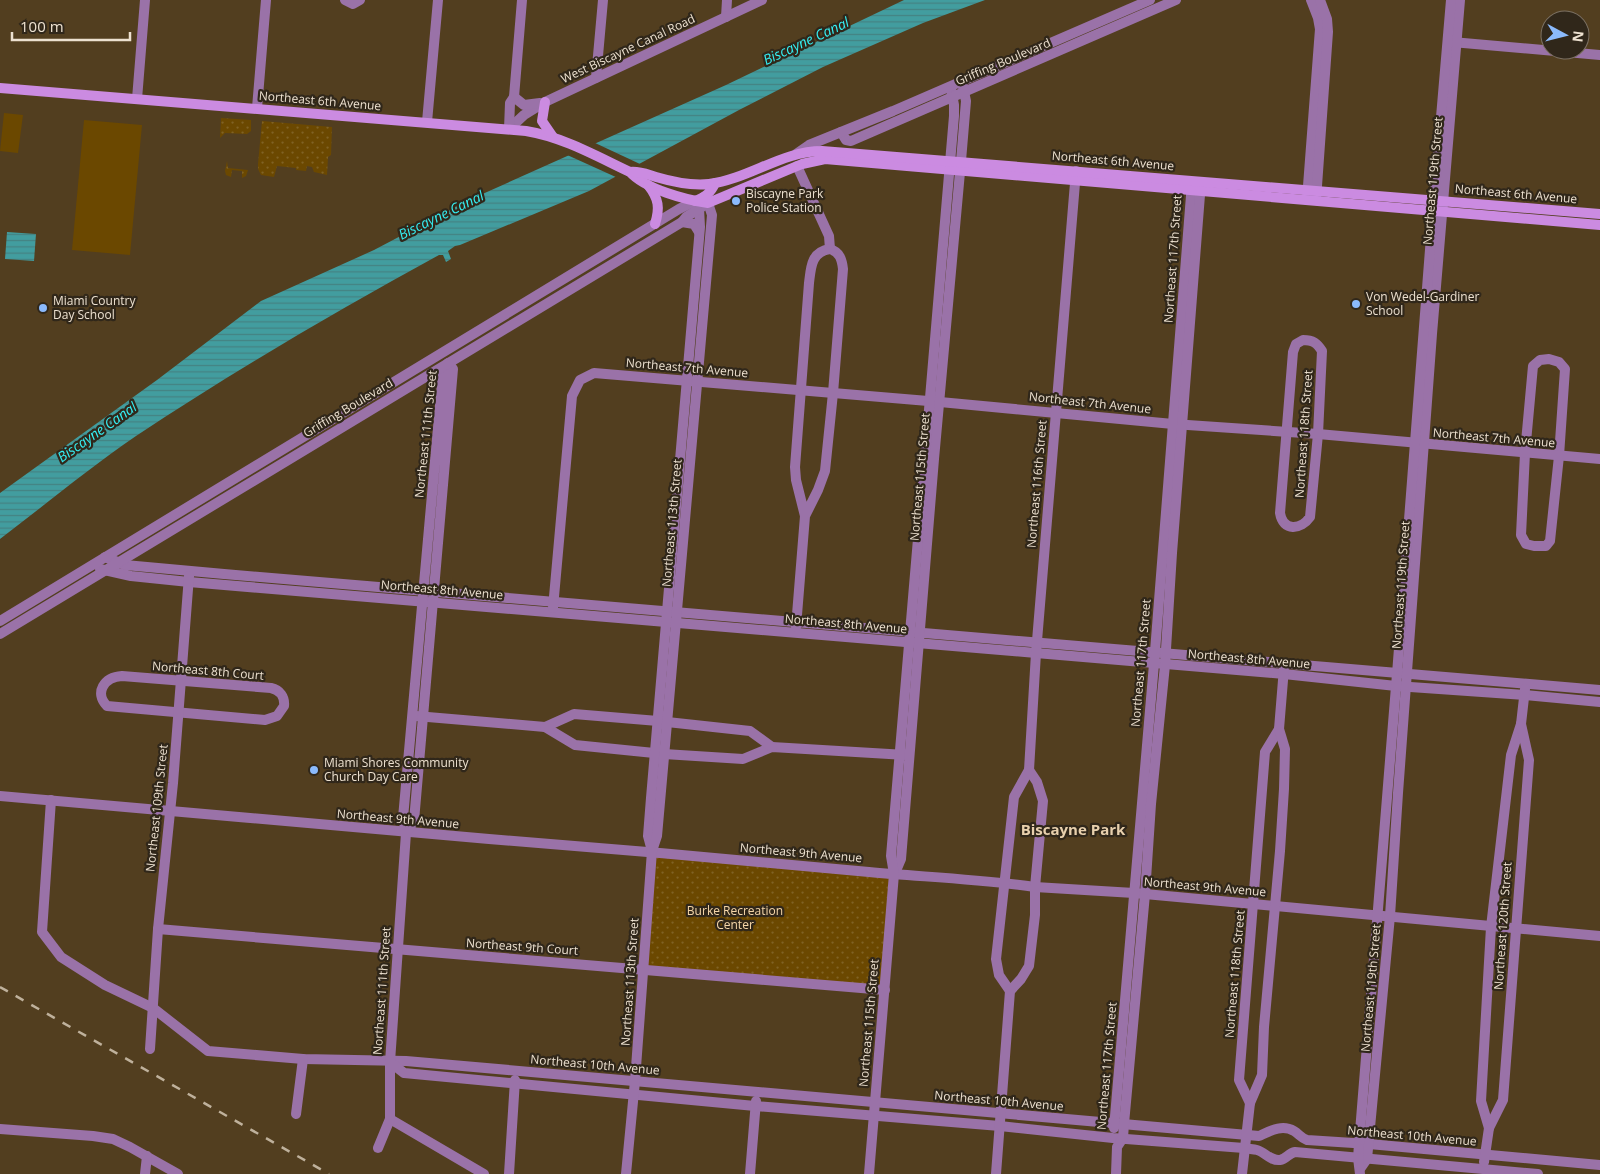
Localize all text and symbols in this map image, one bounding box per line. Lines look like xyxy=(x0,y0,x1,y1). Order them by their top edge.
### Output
scale bar xyxy=(12,10,130,42)
street label: West Biscayne Canal Road xyxy=(558,10,698,87)
north arrow xyxy=(1540,10,1590,60)
water label: Biscayne Canal xyxy=(760,12,852,69)
text: 100 m xyxy=(20,16,64,36)
text: N xyxy=(1568,30,1589,43)
street label: Griffing Boulevard xyxy=(953,34,1053,89)
street label: Northeast 6th Avenue xyxy=(258,87,382,114)
street label: Northeast 119th Street xyxy=(1418,116,1447,246)
street label: Northeast 6th Avenue xyxy=(1051,147,1175,174)
street label: Northeast 6th Avenue xyxy=(1454,180,1578,207)
water label: Biscayne Canal xyxy=(395,185,487,243)
place label: Biscayne Park Police Station xyxy=(746,185,824,216)
street label: Northeast 117th Street xyxy=(1160,194,1185,323)
marker: Biscayne Park Police Station xyxy=(730,195,742,207)
place label: Von Wedel-Gardiner School xyxy=(1366,288,1479,319)
place label: Miami Country Day School xyxy=(53,292,136,323)
marker: Von Wedel-Gardiner School xyxy=(1350,298,1362,310)
marker: Miami Country Day School xyxy=(37,302,49,314)
street label: Northeast 7th Avenue xyxy=(625,354,749,381)
street label: Northeast 111th Street xyxy=(410,369,441,499)
street label: Northeast 118th Street xyxy=(1291,369,1316,498)
street label: Griffing Boulevard xyxy=(300,374,396,441)
street label: Northeast 7th Avenue xyxy=(1028,388,1152,417)
water label: Biscayne Canal xyxy=(53,397,141,466)
street label: Northeast 115th Street xyxy=(905,412,934,542)
street label: Northeast 116th Street xyxy=(1022,419,1051,549)
street label: Northeast 7th Avenue xyxy=(1432,424,1556,451)
street label: Northeast 113th Street xyxy=(657,458,686,588)
street label: Northeast 119th Street xyxy=(1388,520,1413,649)
street label: Northeast 8th Avenue xyxy=(380,576,504,603)
street label: Northeast 117th Street xyxy=(1126,598,1155,728)
street label: Northeast 8th Avenue xyxy=(784,610,908,637)
street label: Northeast 8th Avenue xyxy=(1187,645,1311,672)
street label: Northeast 8th Court xyxy=(151,657,265,684)
street label: Northeast 109th Street xyxy=(141,743,172,873)
place label: Miami Shores Community Church Day Care xyxy=(324,754,469,785)
marker: Miami Shores Community Church Day Care xyxy=(308,764,320,776)
street label: Northeast 9th Avenue xyxy=(336,805,460,832)
district label: Biscayne Park xyxy=(1021,819,1126,839)
street label: Northeast 9th Avenue xyxy=(739,839,863,866)
street label: Northeast 120th Street xyxy=(1490,861,1515,990)
street label: Northeast 9th Avenue xyxy=(1143,873,1267,900)
park label: Burke Recreation Center xyxy=(687,902,783,933)
street label: Northeast 118th Street xyxy=(1220,909,1249,1039)
street label: Northeast 113th Street xyxy=(617,917,642,1046)
street label: Northeast 119th Street xyxy=(1356,923,1385,1053)
street label: Northeast 111th Street xyxy=(369,926,394,1055)
street label: Northeast 9th Court xyxy=(465,934,579,959)
street label: Northeast 115th Street xyxy=(854,958,883,1088)
street label: Northeast 117th Street xyxy=(1092,1001,1121,1131)
street label: Northeast 10th Avenue xyxy=(530,1050,661,1079)
street label: Northeast 10th Avenue xyxy=(934,1086,1065,1115)
street label: Northeast 10th Avenue xyxy=(1347,1121,1478,1150)

